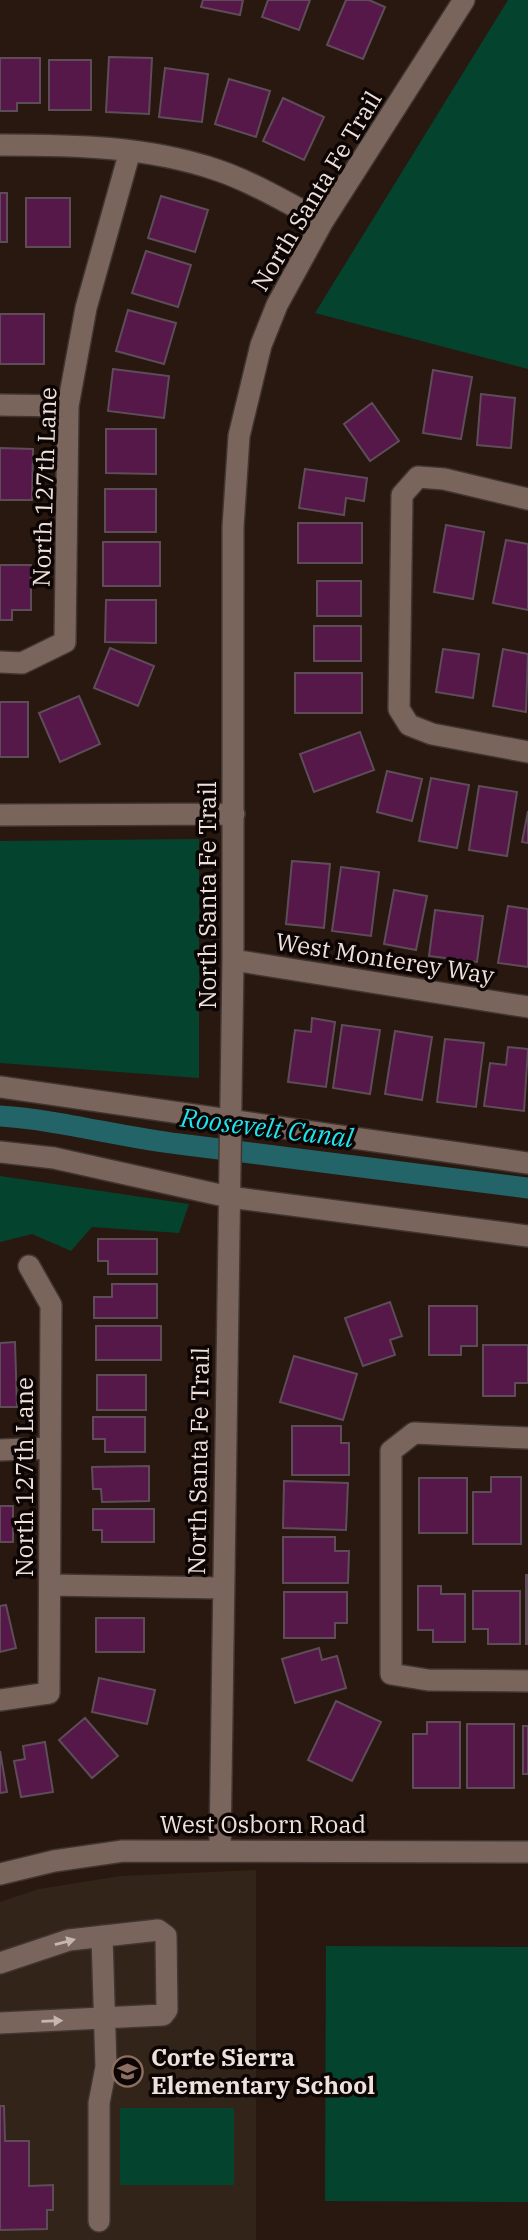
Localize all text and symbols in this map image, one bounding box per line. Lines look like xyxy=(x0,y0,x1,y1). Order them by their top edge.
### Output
street label: North Santa Fe Trail xyxy=(244,85,388,297)
street label: North 127th Lane xyxy=(25,387,63,587)
street label: North Santa Fe Trail xyxy=(191,781,223,1009)
street label: West Monterey Way xyxy=(273,925,497,991)
water label: Roosevelt Canal xyxy=(178,1099,356,1155)
street label: North Santa Fe Trail xyxy=(180,1347,216,1575)
street label: North 127th Lane xyxy=(8,1377,40,1577)
street label: West Osborn Road xyxy=(160,1808,366,1840)
one-way arrow xyxy=(54,1936,76,1947)
one-way arrow xyxy=(42,2016,64,2027)
place label: Corte Sierra Elementary School xyxy=(151,2041,375,2101)
school or university icon: Corte Sierra Elementary School xyxy=(111,2054,145,2088)

